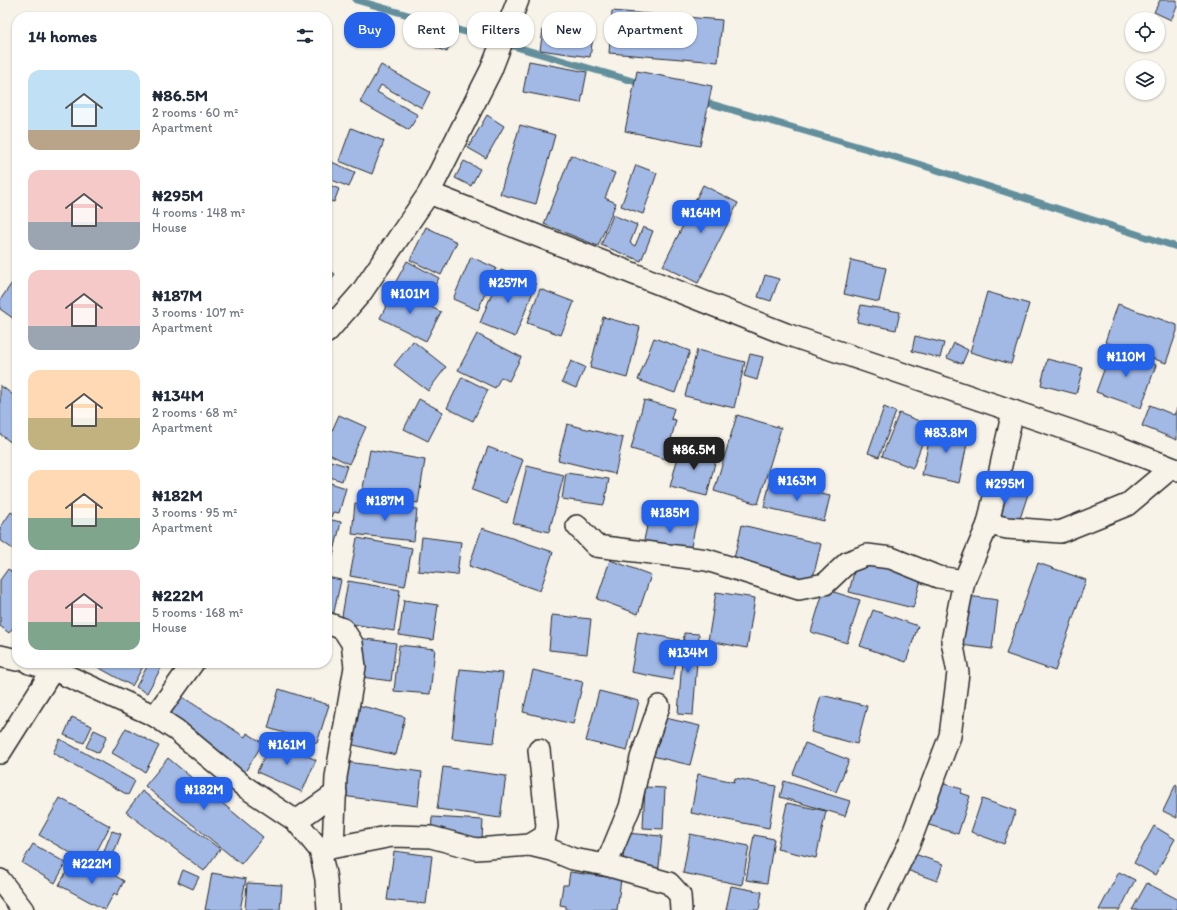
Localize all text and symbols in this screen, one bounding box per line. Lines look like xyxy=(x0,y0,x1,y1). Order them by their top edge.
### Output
chip: Buy xyxy=(344,12,395,48)
chip: Rent xyxy=(403,12,459,48)
chip: Filters xyxy=(467,12,534,48)
chip: New xyxy=(542,12,596,48)
chip: Apartment xyxy=(604,12,697,48)
map controls xyxy=(1125,12,1165,100)
button: locate xyxy=(1125,12,1165,52)
icon: filters xyxy=(294,25,316,47)
text: 14 homes xyxy=(28,26,97,46)
button: layers xyxy=(1125,60,1165,100)
text: ₦86.5M xyxy=(152,85,208,105)
icon: home xyxy=(60,86,108,134)
text: 2 rooms · 60 m² xyxy=(152,105,238,120)
text: Apartment xyxy=(152,120,213,135)
text: ₦295M xyxy=(152,185,203,205)
icon: home xyxy=(60,186,108,234)
pin: ₦164M xyxy=(673,200,729,234)
text: 4 rooms · 148 m² xyxy=(152,205,245,220)
text: ₦164M xyxy=(681,205,721,220)
text: House xyxy=(152,220,187,235)
pin: ₦257M xyxy=(480,270,536,304)
text: ₦257M xyxy=(488,275,528,290)
pin: ₦101M xyxy=(382,281,438,315)
text: ₦187M xyxy=(152,285,202,305)
icon: home xyxy=(60,286,108,334)
text: ₦101M xyxy=(391,286,429,301)
text: 3 rooms · 107 m² xyxy=(152,305,244,320)
text: Apartment xyxy=(152,320,213,335)
pin: ₦110M xyxy=(1098,344,1154,378)
text: ₦110M xyxy=(1107,349,1145,364)
text: ₦134M xyxy=(152,385,204,405)
icon: home xyxy=(60,386,108,434)
text: 2 rooms · 68 m² xyxy=(152,405,237,420)
text: Apartment xyxy=(152,420,213,435)
pin: ₦83.8M xyxy=(913,420,979,454)
text: ₦83.8M xyxy=(924,425,968,440)
pin: ₦86.5M xyxy=(661,437,727,471)
text: ₦86.5M xyxy=(673,442,715,457)
pin: ₦163M xyxy=(769,468,825,502)
pin: ₦295M xyxy=(977,471,1033,505)
text: ₦163M xyxy=(778,473,816,488)
text: ₦295M xyxy=(985,476,1025,491)
text: ₦182M xyxy=(152,485,203,505)
icon: home xyxy=(60,486,108,534)
pin: ₦187M xyxy=(357,488,413,522)
text: ₦187M xyxy=(366,493,404,508)
pin: ₦185M xyxy=(642,500,698,534)
text: 3 rooms · 95 m² xyxy=(152,505,237,520)
text: ₦185M xyxy=(651,505,689,520)
text: Apartment xyxy=(152,520,213,535)
text: ₦222M xyxy=(152,585,204,605)
icon: home xyxy=(60,586,108,634)
text: 5 rooms · 168 m² xyxy=(152,605,243,620)
text: House xyxy=(152,620,187,635)
pin: ₦134M xyxy=(660,640,716,674)
text: ₦134M xyxy=(668,645,708,660)
pin: ₦161M xyxy=(259,732,315,766)
text: ₦161M xyxy=(268,737,306,752)
pin: ₦182M xyxy=(176,777,232,811)
text: ₦182M xyxy=(185,782,223,797)
pin: ₦222M xyxy=(64,851,120,885)
text: ₦222M xyxy=(72,856,112,871)

